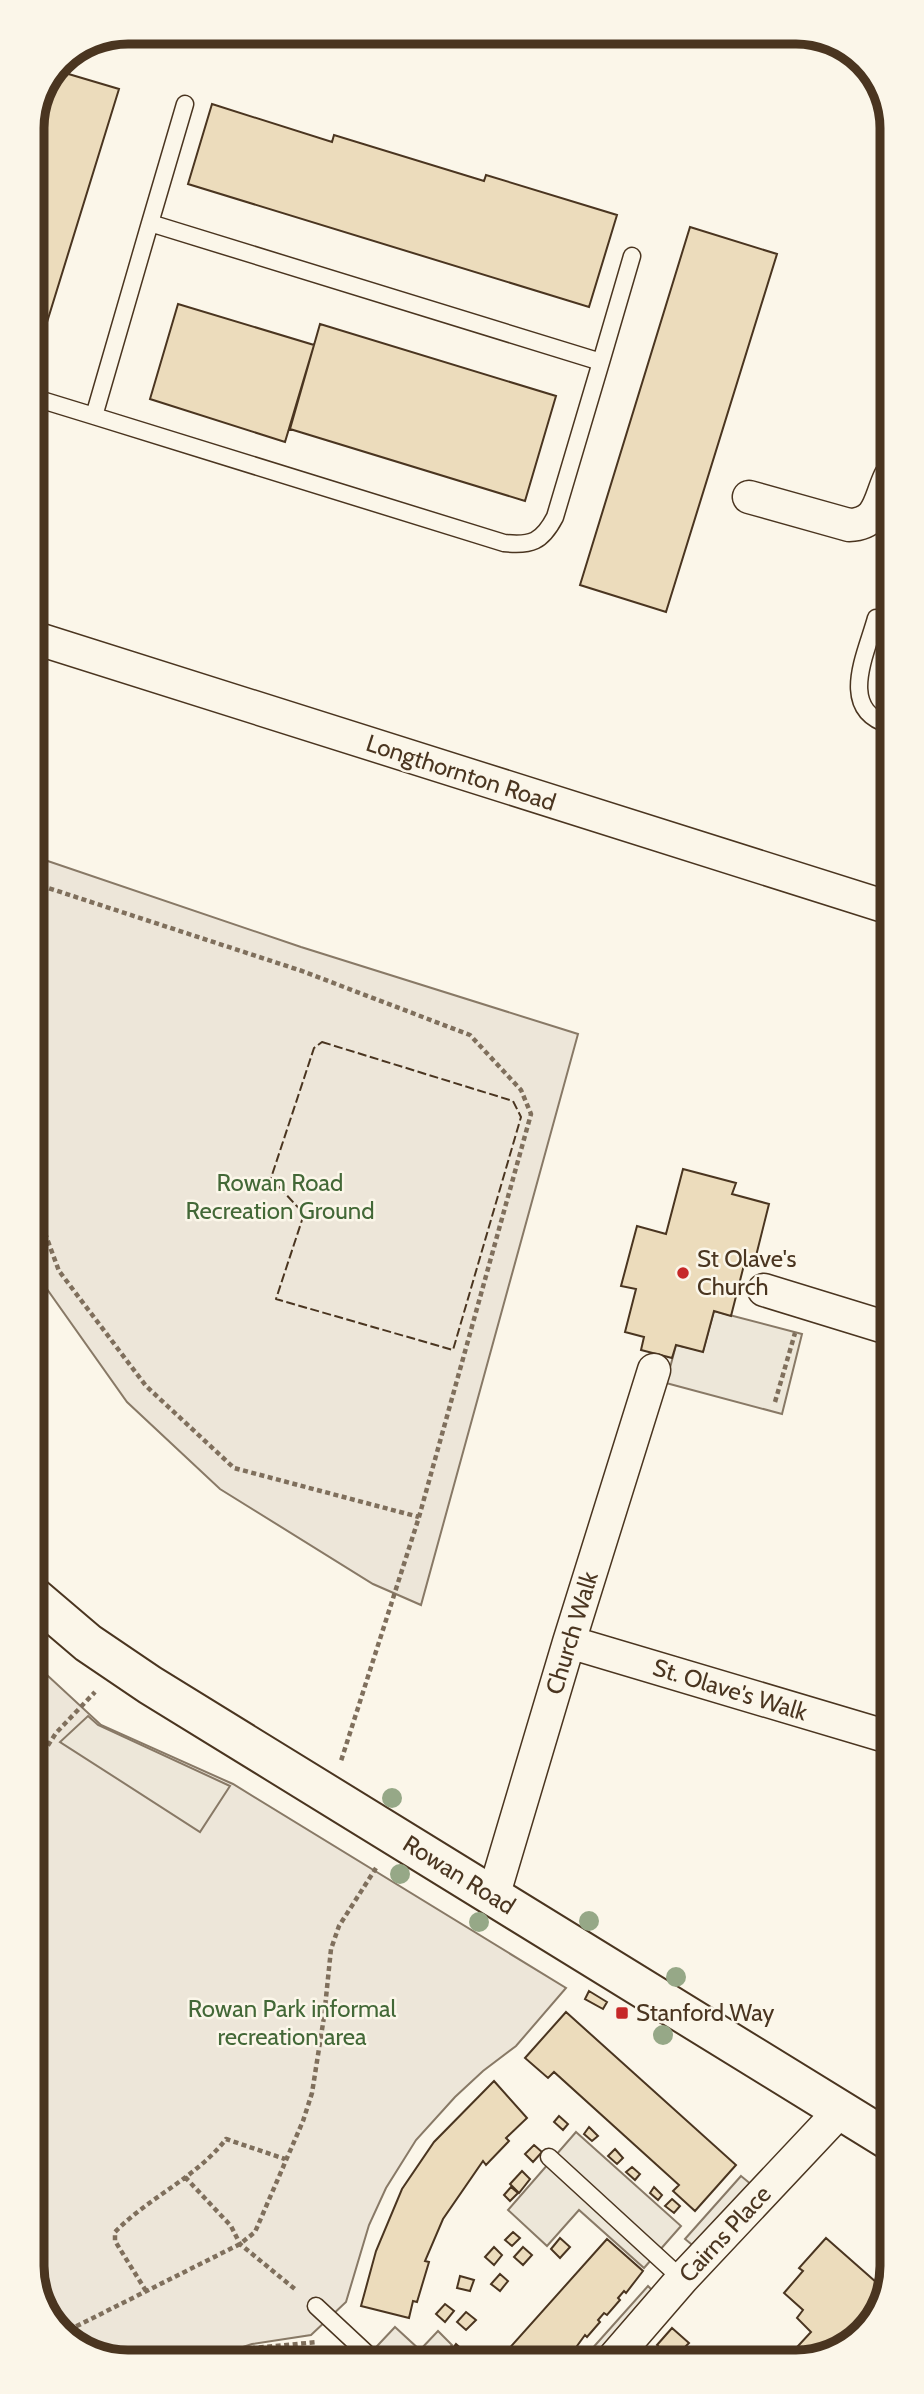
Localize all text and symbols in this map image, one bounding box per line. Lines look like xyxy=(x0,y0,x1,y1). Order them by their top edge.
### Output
street label: Longthornton Road xyxy=(363,728,560,817)
park label: Rowan Road Recreation Ground xyxy=(185,1168,375,1225)
place label: St Olave's Church xyxy=(697,1244,797,1301)
marker: St Olave's Church xyxy=(675,1265,691,1281)
street label: Church Walk xyxy=(539,1568,604,1698)
street label: St. Olave's Walk xyxy=(650,1652,811,1727)
street label: Rowan Road xyxy=(398,1829,521,1920)
park label: Rowan Park informal recreation area xyxy=(188,1994,397,2051)
place label: Stanford Way xyxy=(636,1998,774,2027)
marker: Stanford Way xyxy=(614,2005,630,2021)
street label: Cairns Place xyxy=(673,2179,777,2288)

